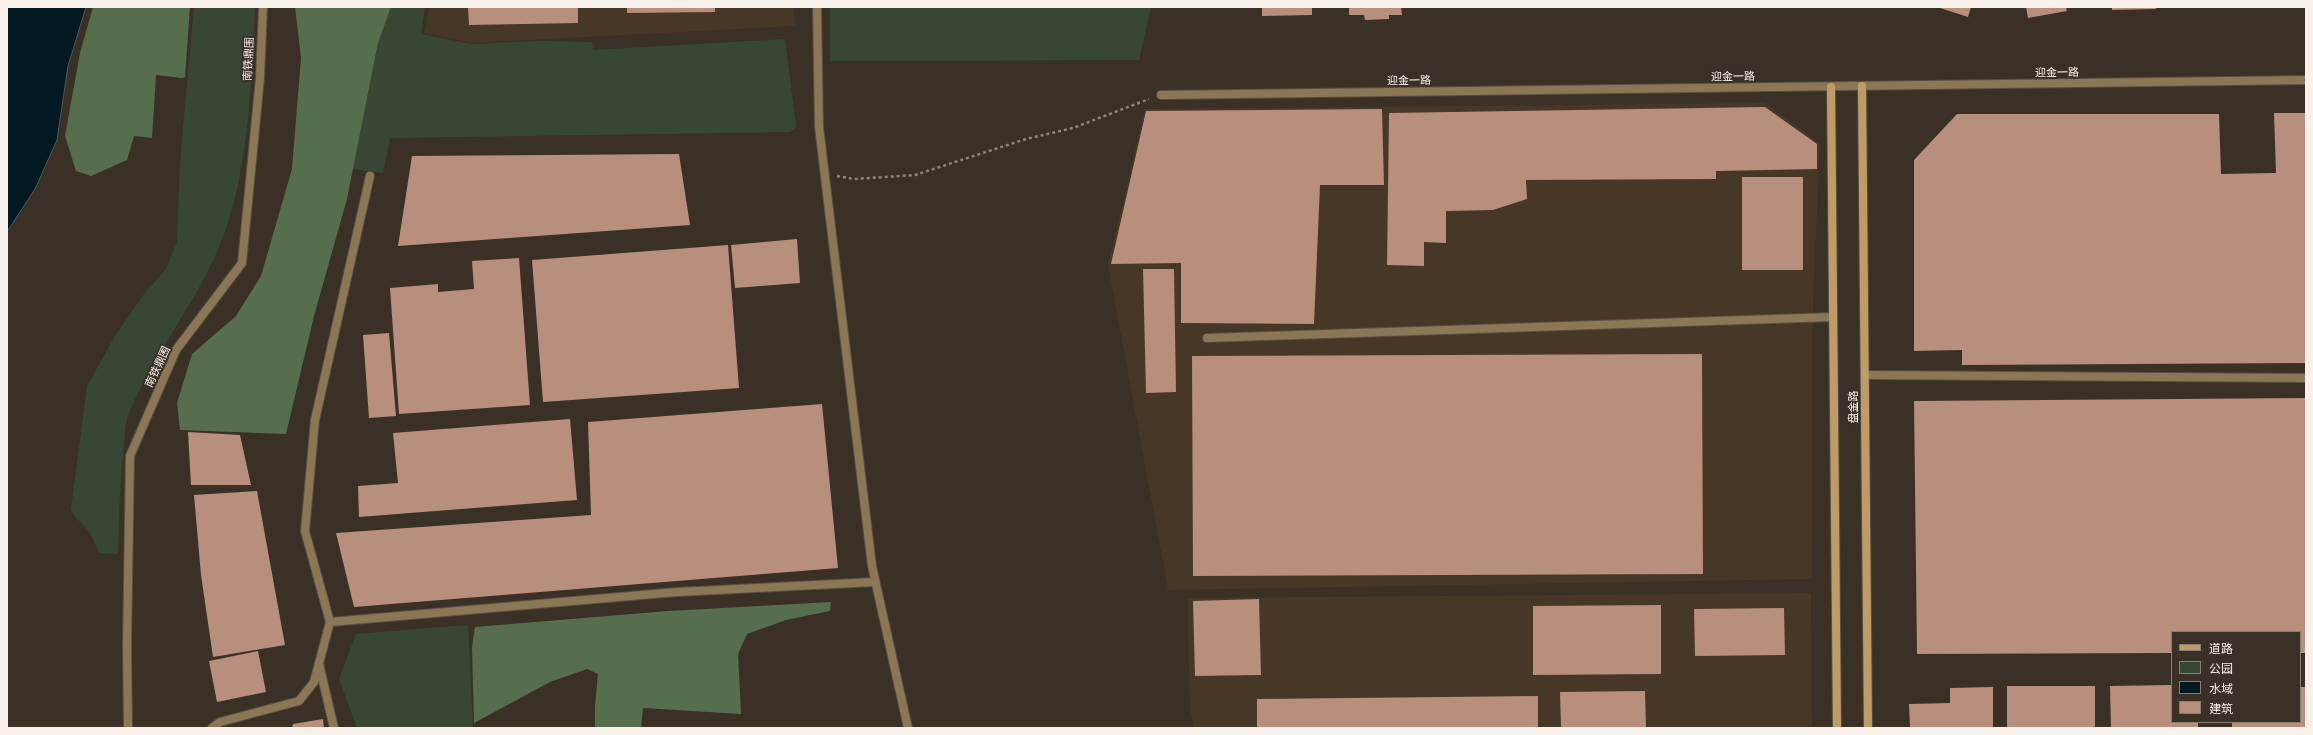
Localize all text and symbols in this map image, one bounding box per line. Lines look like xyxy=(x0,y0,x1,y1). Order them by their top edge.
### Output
street label: 南铁鼎围 xyxy=(241,37,257,81)
street label: 迎金一路 xyxy=(2035,66,2079,80)
street label: 迎金一路 xyxy=(1711,70,1755,84)
street label: 迎金一路 xyxy=(1387,74,1431,88)
street label: 南铁鼎围 xyxy=(143,344,173,390)
street label: 盘金路 xyxy=(1847,391,1861,423)
legend xyxy=(2171,631,2301,723)
text: 道路 xyxy=(2209,642,2233,656)
text: 公园 xyxy=(2209,662,2233,676)
text: 水域 xyxy=(2209,682,2233,696)
text: 建筑 xyxy=(2209,702,2233,716)

